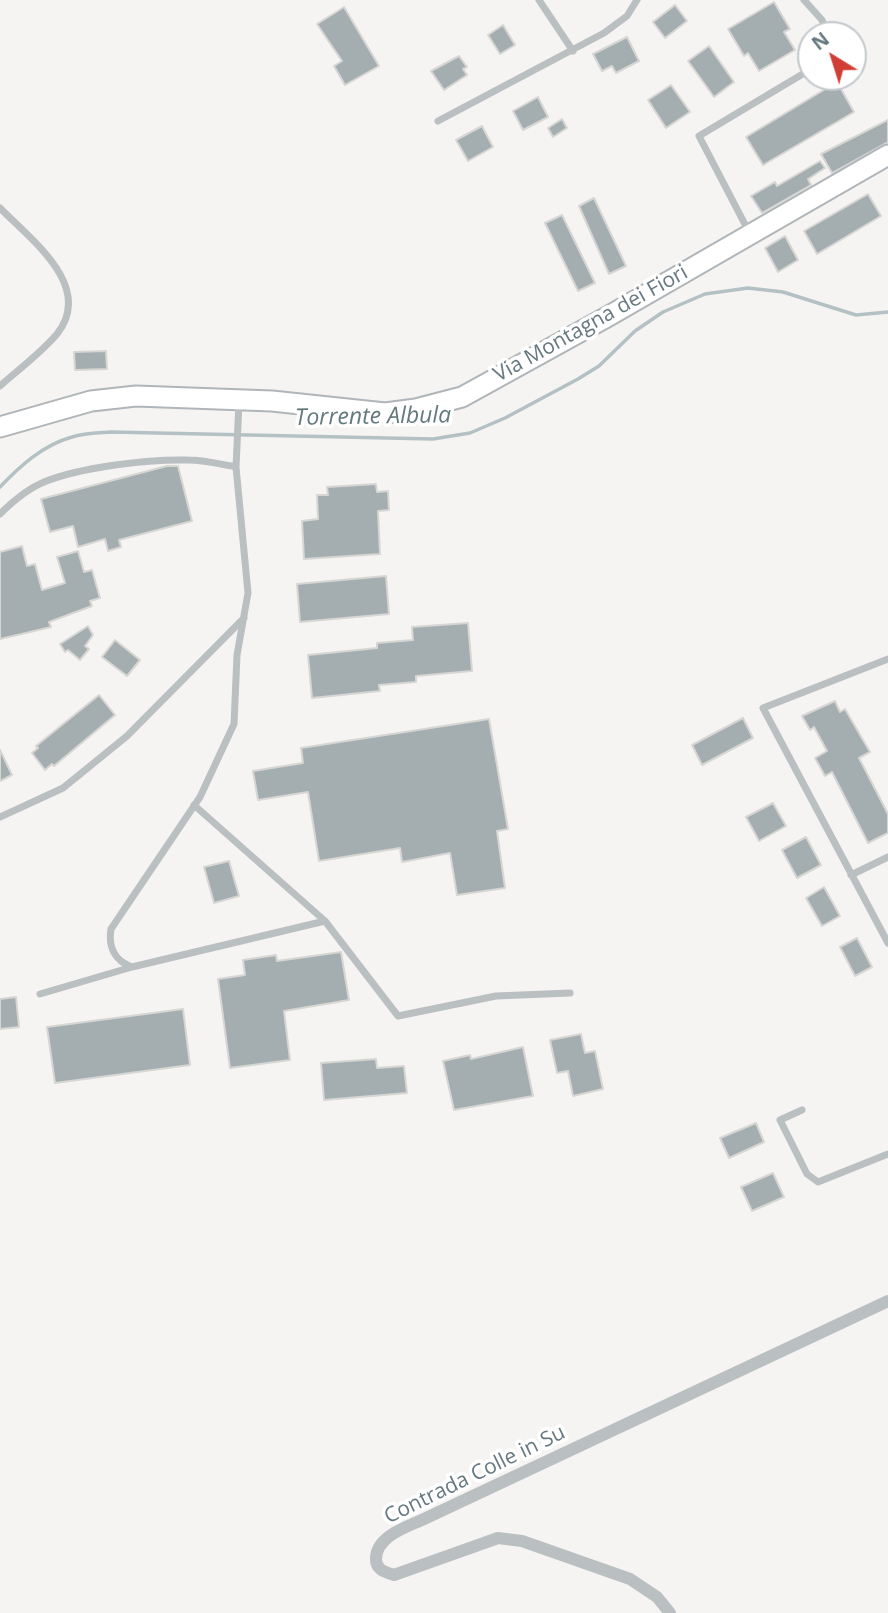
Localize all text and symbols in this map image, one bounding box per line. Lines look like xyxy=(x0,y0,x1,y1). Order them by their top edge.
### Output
north arrow xyxy=(797,21,867,91)
text: N xyxy=(806,26,834,56)
street label: Via Montagna dei Fiori xyxy=(490,260,692,388)
water label: Torrente Albula xyxy=(295,402,451,432)
street label: Contrada Colle in Su xyxy=(380,1420,570,1530)

